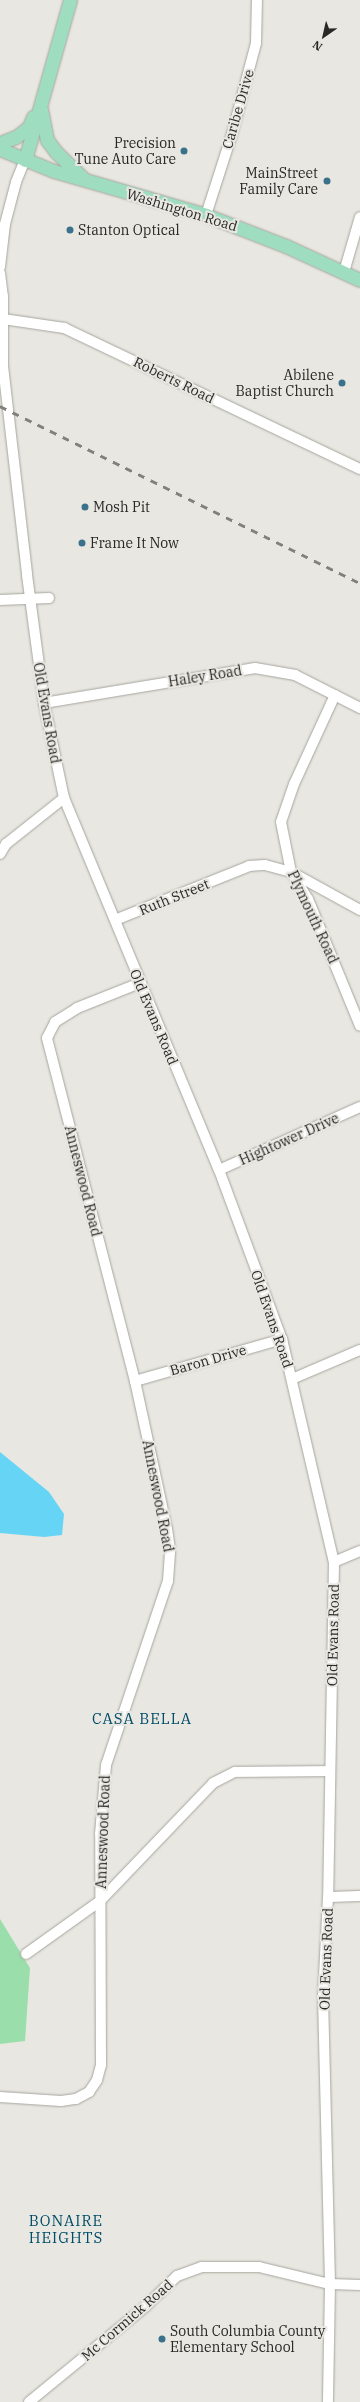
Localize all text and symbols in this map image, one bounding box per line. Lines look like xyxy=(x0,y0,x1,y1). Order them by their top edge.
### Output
north arrow xyxy=(304,16,344,56)
text: N xyxy=(310,38,325,54)
street label: Caribe Drive xyxy=(219,67,257,151)
place label: Precision Tune Auto Care xyxy=(74,135,176,168)
marker: Precision Tune Auto Care xyxy=(179,146,189,156)
place label: MainStreet Family Care xyxy=(239,165,318,198)
marker: MainStreet Family Care xyxy=(321,175,333,187)
street label: Washington Road xyxy=(124,185,240,235)
place label: Stanton Optical xyxy=(78,222,180,238)
marker: Stanton Optical xyxy=(65,225,75,235)
street label: Roberts Road xyxy=(131,353,217,407)
place label: Abilene Baptist Church xyxy=(235,367,334,400)
marker: Abilene Baptist Church xyxy=(337,378,347,388)
place label: Mosh Pit xyxy=(93,499,150,515)
marker: Mosh Pit xyxy=(80,502,90,512)
place label: Frame It Now xyxy=(90,535,179,551)
marker: Frame It Now xyxy=(77,538,87,548)
street label: Old Evans Road xyxy=(30,661,64,765)
street label: Haley Road xyxy=(167,662,243,690)
street label: Plymouth Road xyxy=(284,868,342,966)
street label: Ruth Street xyxy=(136,875,212,919)
street label: Old Evans Road xyxy=(126,967,182,1067)
street label: Hightower Drive xyxy=(236,1109,342,1169)
street label: Anneswood Road xyxy=(61,1124,105,1238)
street label: Old Evans Road xyxy=(247,1268,297,1370)
street label: Baron Drive xyxy=(168,1341,248,1379)
street label: Anneswood Road xyxy=(139,1439,177,1553)
street label: Old Evans Road xyxy=(324,1584,342,1686)
district label: CASA BELLA xyxy=(92,1710,192,1728)
street label: Anneswood Road xyxy=(93,1775,113,1889)
street label: Old Evans Road xyxy=(316,1908,336,2010)
district label: BONAIRE HEIGHTS xyxy=(29,2211,103,2246)
street label: Mc Cormick Road xyxy=(78,2276,176,2364)
place label: South Columbia County Elementary School xyxy=(170,2323,325,2356)
marker: South Columbia County Elementary School xyxy=(157,2334,167,2344)

